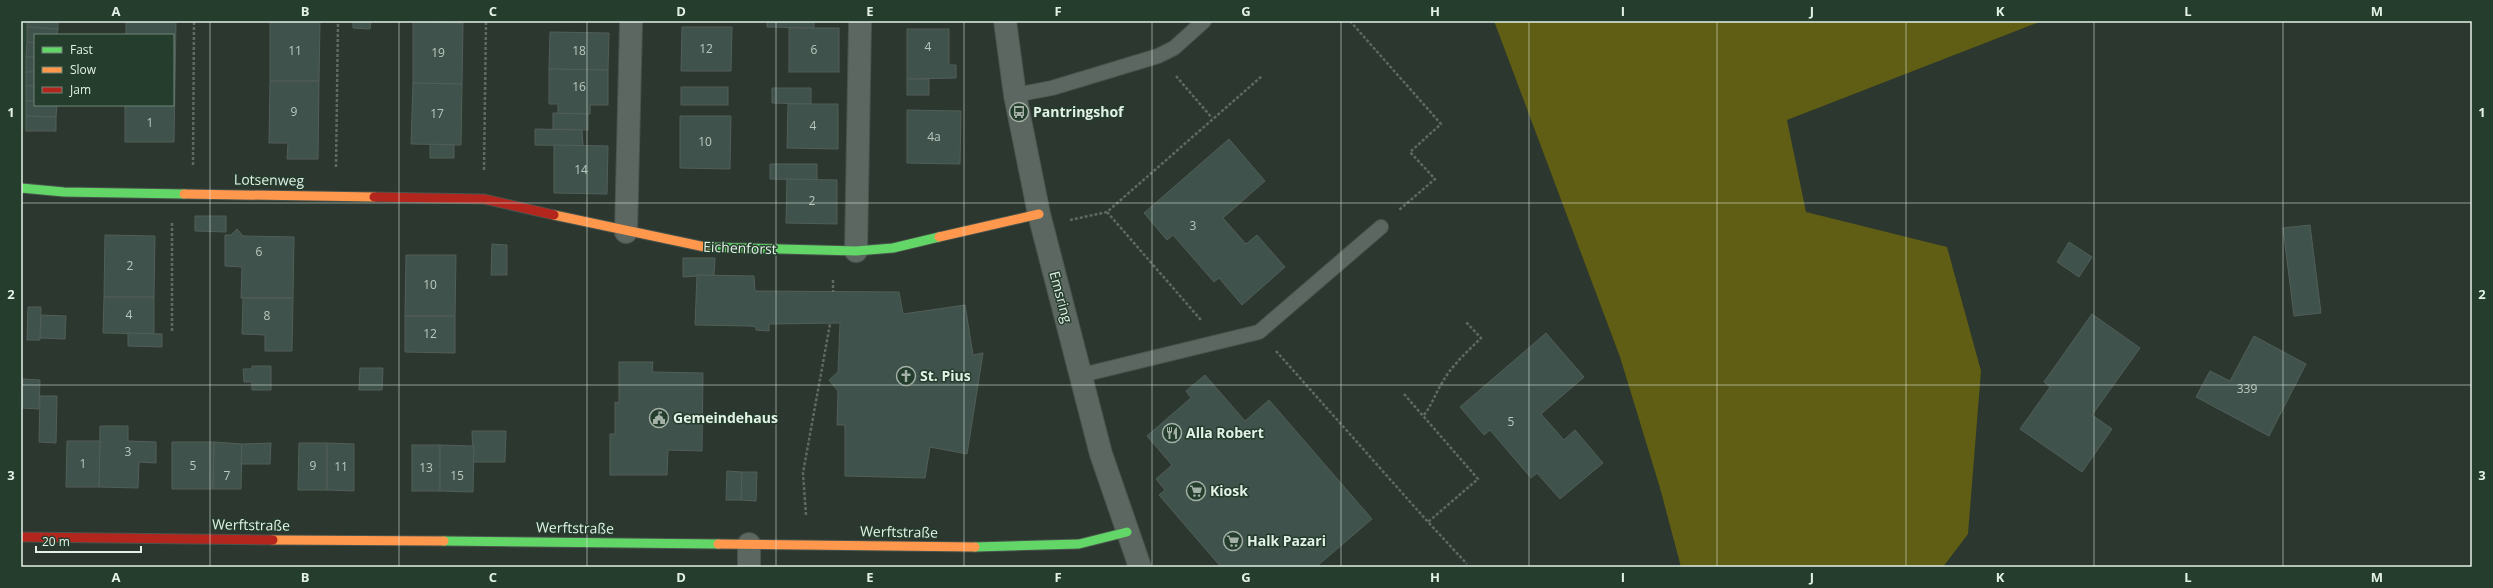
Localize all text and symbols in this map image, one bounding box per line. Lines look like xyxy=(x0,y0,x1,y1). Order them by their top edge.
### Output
text: A xyxy=(112,2,121,20)
text: B xyxy=(301,2,310,20)
text: C xyxy=(489,2,497,20)
text: D xyxy=(676,2,686,20)
text: E xyxy=(866,2,874,20)
text: F xyxy=(1054,2,1062,20)
text: G xyxy=(1241,2,1251,20)
text: H xyxy=(1430,2,1440,20)
text: I xyxy=(1621,2,1625,20)
text: J xyxy=(1809,2,1814,20)
text: K xyxy=(1996,2,2005,20)
text: L xyxy=(2184,2,2192,20)
text: M xyxy=(2371,2,2383,20)
legend xyxy=(34,34,174,106)
house number: 4 xyxy=(925,38,932,55)
house number: 12 xyxy=(699,40,713,57)
text: Fast xyxy=(70,41,93,58)
house number: 6 xyxy=(811,41,818,58)
house number: 11 xyxy=(288,42,302,59)
house number: 18 xyxy=(572,42,586,59)
house number: 19 xyxy=(431,44,445,61)
text: Slow xyxy=(70,61,97,78)
house number: 16 xyxy=(572,78,586,95)
text: Jam xyxy=(69,81,91,98)
bus stop icon: Pantringshof xyxy=(1008,101,1030,123)
place label: Pantringshof xyxy=(1033,102,1125,121)
text: 1 xyxy=(7,103,15,121)
house number: 9 xyxy=(291,103,298,120)
text: 1 xyxy=(2478,103,2486,121)
house number: 17 xyxy=(430,105,444,122)
house number: 1 xyxy=(147,114,153,131)
house number: 4 xyxy=(810,117,817,134)
house number: 4a xyxy=(927,128,941,145)
house number: 10 xyxy=(698,133,712,150)
house number: 14 xyxy=(574,161,588,178)
street label: Lotsenweg xyxy=(234,169,305,190)
house number: 2 xyxy=(809,192,816,209)
house number: 3 xyxy=(1190,217,1197,234)
street label: Eichenforst xyxy=(703,237,777,258)
house number: 6 xyxy=(256,243,263,260)
house number: 2 xyxy=(127,257,134,274)
street label: Emsring xyxy=(1045,269,1078,325)
house number: 10 xyxy=(423,276,437,293)
text: 2 xyxy=(7,285,15,303)
text: 2 xyxy=(2478,285,2486,303)
house number: 4 xyxy=(126,306,133,323)
house number: 8 xyxy=(264,307,271,324)
house number: 12 xyxy=(423,325,437,342)
church icon: St. Pius xyxy=(895,365,917,387)
place label: St. Pius xyxy=(920,366,971,385)
house number: 339 xyxy=(2237,380,2257,397)
public building icon: Gemeindehaus xyxy=(648,407,670,429)
place label: Gemeindehaus xyxy=(673,408,778,427)
house number: 5 xyxy=(1508,413,1515,430)
restaurant icon: Alla Robert xyxy=(1161,422,1183,444)
place label: Alla Robert xyxy=(1186,423,1264,442)
house number: 3 xyxy=(125,443,132,460)
house number: 1 xyxy=(80,455,86,472)
house number: 5 xyxy=(190,457,197,474)
house number: 9 xyxy=(310,457,317,474)
house number: 11 xyxy=(334,458,348,475)
house number: 13 xyxy=(419,459,433,476)
text: 3 xyxy=(7,466,15,484)
text: 3 xyxy=(2478,466,2486,484)
house number: 7 xyxy=(224,467,231,484)
house number: 15 xyxy=(450,467,464,484)
supermarket icon: Kiosk xyxy=(1185,480,1207,502)
place label: Kiosk xyxy=(1210,481,1248,500)
street label: Werftstraße xyxy=(212,514,290,535)
street label: Werftstraße xyxy=(536,517,614,538)
street label: Werftstraße xyxy=(860,521,938,542)
scale bar xyxy=(36,528,141,554)
supermarket icon: Halk Pazari xyxy=(1222,530,1244,552)
place label: Halk Pazari xyxy=(1247,531,1326,550)
text: 20 m xyxy=(42,533,70,550)
text: A xyxy=(112,568,121,586)
text: B xyxy=(301,568,310,586)
text: C xyxy=(489,568,497,586)
text: D xyxy=(676,568,686,586)
text: E xyxy=(866,568,874,586)
text: F xyxy=(1054,568,1062,586)
text: G xyxy=(1241,568,1251,586)
text: H xyxy=(1430,568,1440,586)
text: I xyxy=(1621,568,1625,586)
text: J xyxy=(1809,568,1814,586)
text: K xyxy=(1996,568,2005,586)
text: L xyxy=(2184,568,2192,586)
text: M xyxy=(2371,568,2383,586)

